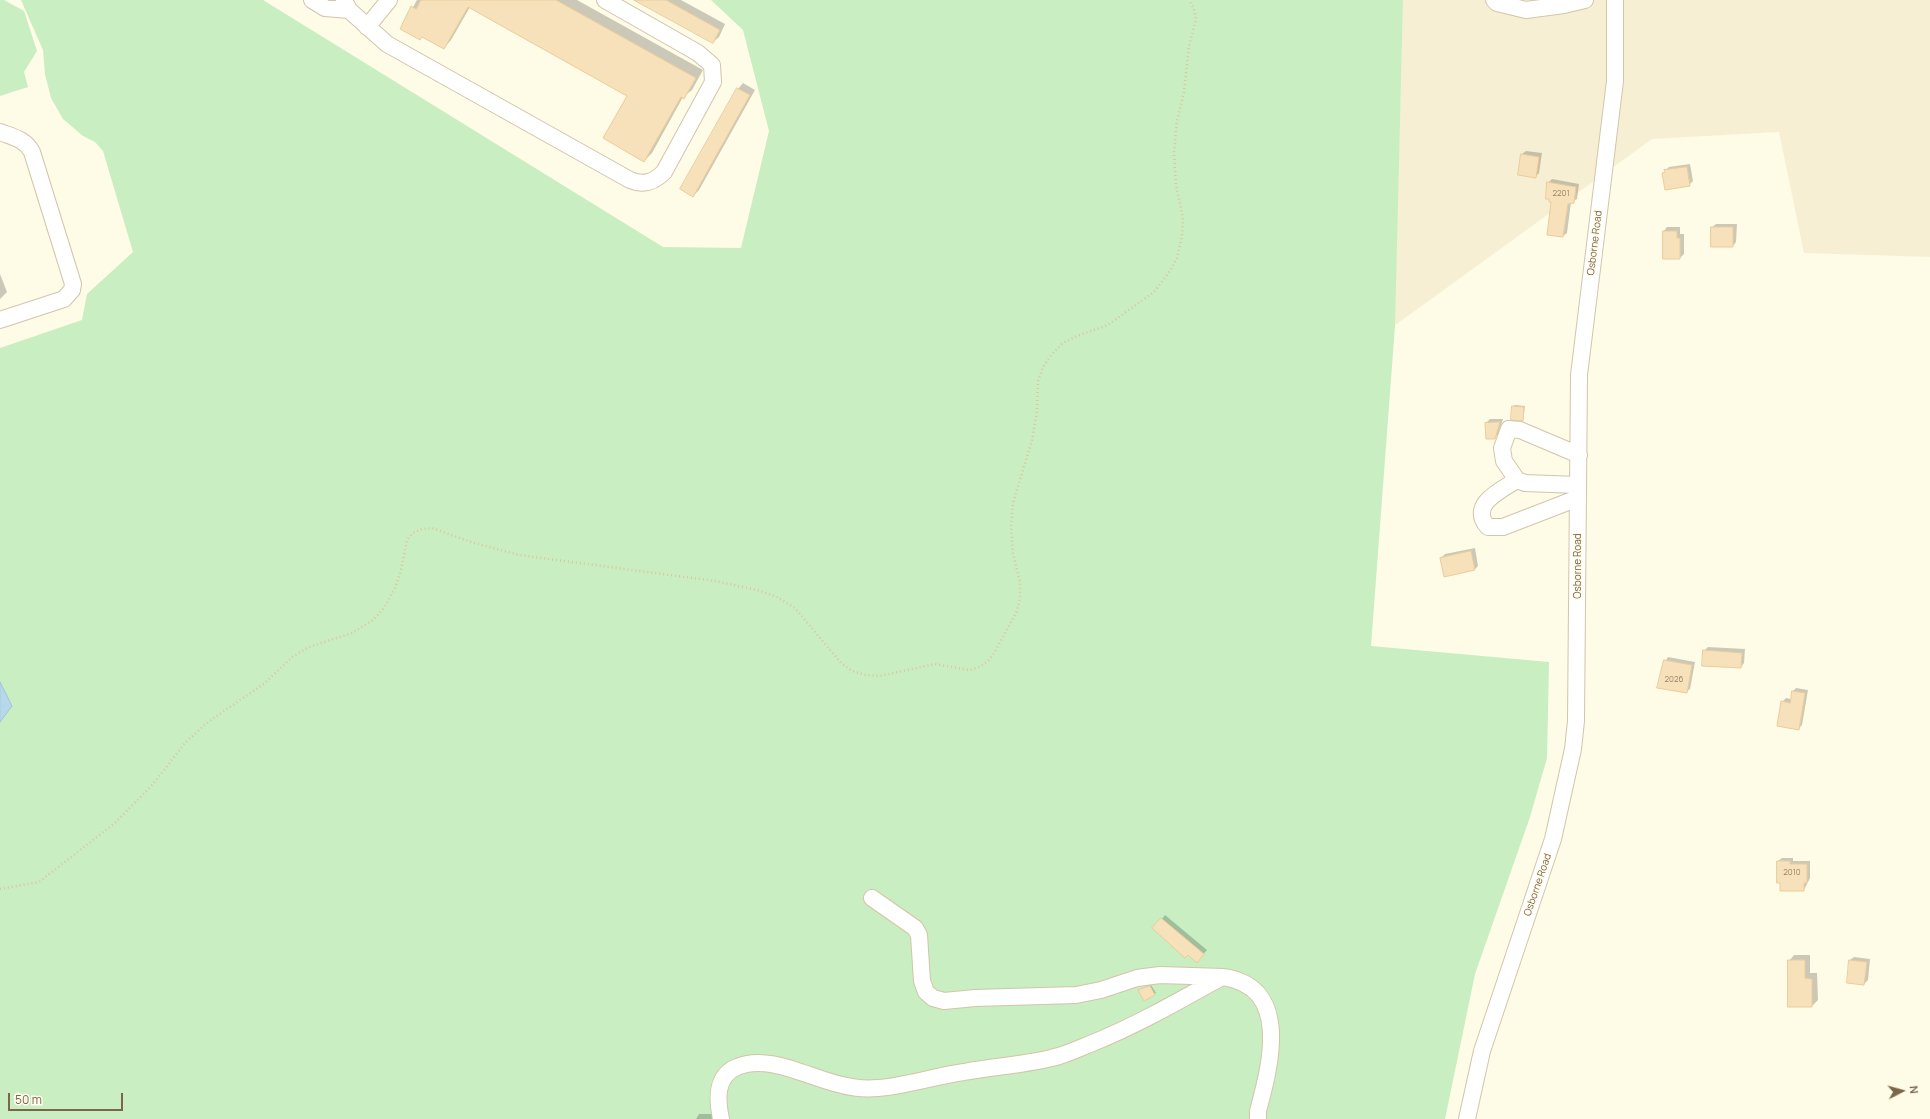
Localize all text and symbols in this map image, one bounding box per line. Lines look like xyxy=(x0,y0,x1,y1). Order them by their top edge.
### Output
house number: 2201 xyxy=(1552,189,1570,199)
street label: Osborne Road xyxy=(1585,210,1605,276)
street label: Osborne Road xyxy=(1572,533,1584,599)
house number: 2026 xyxy=(1665,675,1683,685)
street label: Osborne Road xyxy=(1522,852,1554,918)
house number: 2010 xyxy=(1783,868,1801,878)
north arrow xyxy=(1882,1071,1922,1111)
scale bar xyxy=(10,1085,125,1111)
text: N xyxy=(1907,1085,1922,1094)
text: 50 m xyxy=(15,1091,42,1108)

